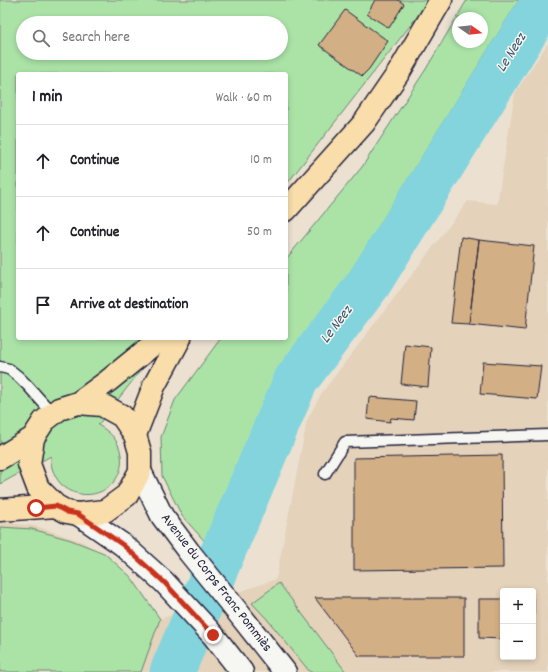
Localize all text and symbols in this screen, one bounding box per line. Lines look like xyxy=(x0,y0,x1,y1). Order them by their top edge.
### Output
north arrow xyxy=(452,12,488,48)
search box xyxy=(16,16,288,60)
icon: search xyxy=(30,27,52,49)
text: Search here xyxy=(62,27,130,49)
water label: Le Neez xyxy=(491,28,533,77)
text: 1 min xyxy=(32,86,62,110)
text: Walk · 60 m xyxy=(216,89,272,108)
icon: ahead xyxy=(32,150,54,172)
text: Continue xyxy=(70,150,119,172)
text: 10 m xyxy=(250,151,272,170)
icon: ahead xyxy=(32,222,54,244)
text: Continue xyxy=(70,222,119,244)
text: 50 m xyxy=(247,223,272,242)
icon: arrive xyxy=(32,294,54,316)
text: Arrive at destination xyxy=(70,294,188,316)
water label: Le Neez xyxy=(315,300,359,349)
route start xyxy=(27,499,45,517)
street label: Avenue du Corps Franc Pommiès xyxy=(156,510,277,657)
map controls xyxy=(500,588,536,660)
button: + xyxy=(500,588,536,624)
button: − xyxy=(500,624,536,660)
route end xyxy=(204,626,222,644)

